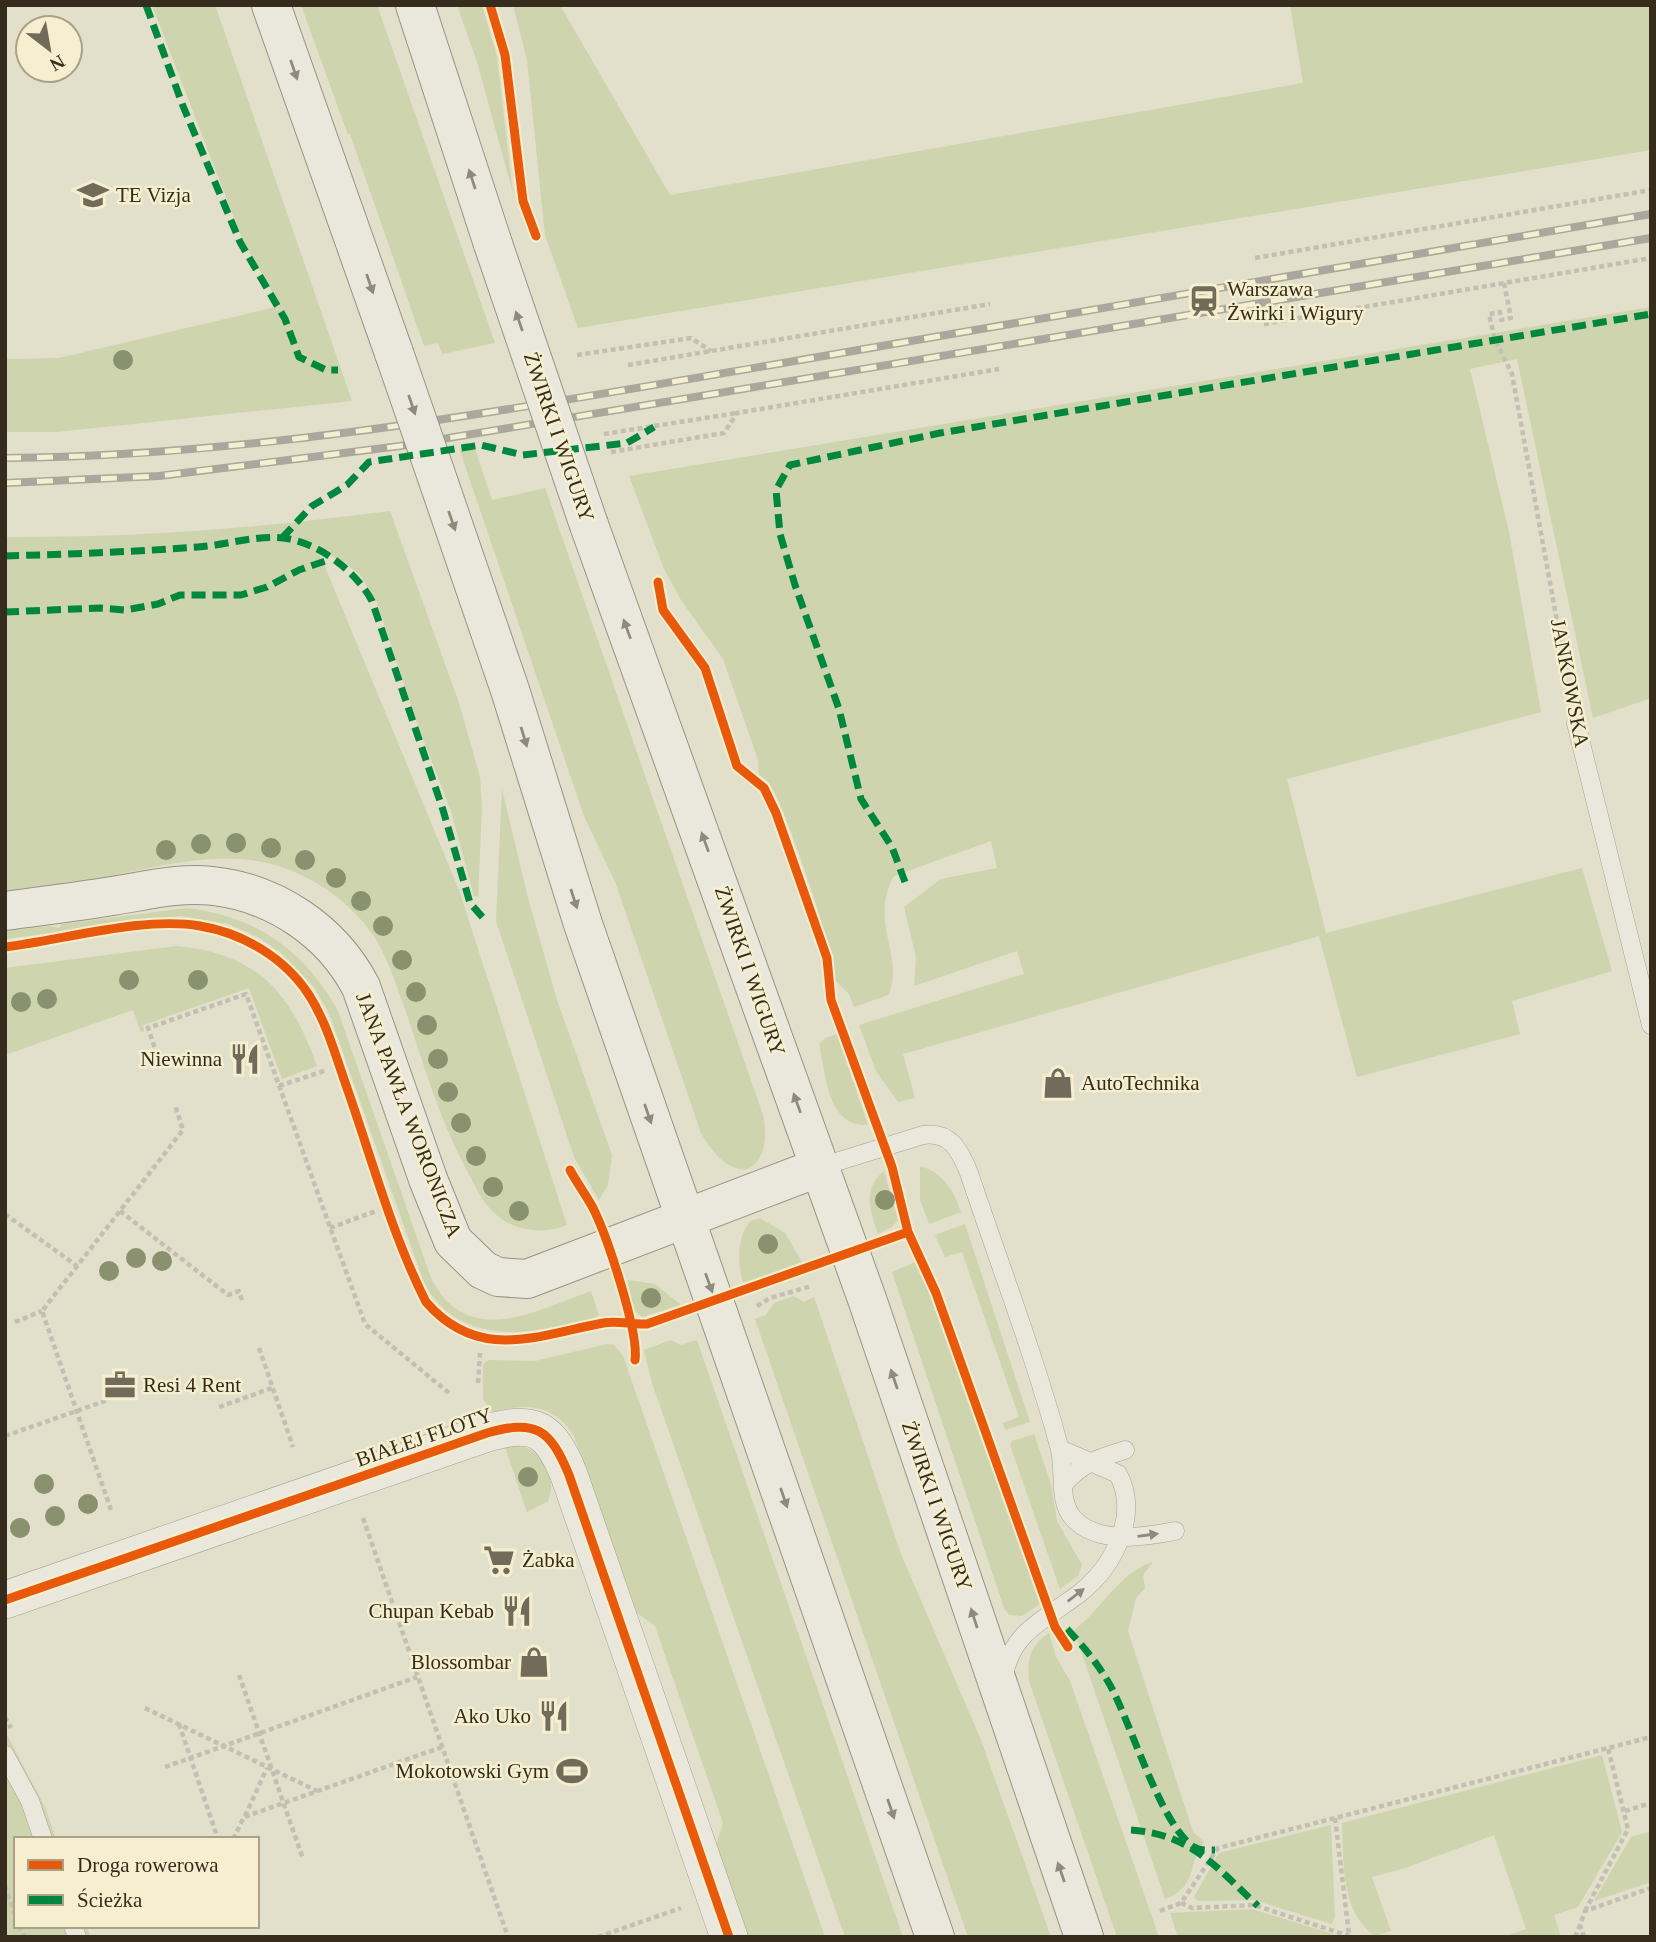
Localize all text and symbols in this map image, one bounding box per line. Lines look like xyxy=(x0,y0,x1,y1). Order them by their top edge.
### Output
north arrow xyxy=(14,14,84,84)
text: N xyxy=(46,51,69,76)
one-way arrow xyxy=(289,59,300,80)
one-way arrow xyxy=(466,168,476,189)
school or university icon: TE Vizja xyxy=(76,178,110,212)
place label: TE Vizja xyxy=(116,183,191,207)
one-way arrow xyxy=(365,274,376,295)
place label: Warszawa Żwirki i Wigury xyxy=(1227,277,1364,325)
station icon: Warszawa Żwirki i Wigury xyxy=(1187,284,1221,318)
one-way arrow xyxy=(513,311,524,332)
street label: ŻWIRKI I WIGURY xyxy=(519,349,599,525)
one-way arrow xyxy=(407,394,418,415)
one-way arrow xyxy=(447,511,458,532)
street label: JANKOWSKA xyxy=(1546,617,1594,750)
one-way arrow xyxy=(621,618,632,639)
one-way arrow xyxy=(520,727,530,748)
one-way arrow xyxy=(699,832,710,853)
street label: ŻWIRKI I WIGURY xyxy=(710,883,790,1059)
one-way arrow xyxy=(570,888,580,909)
street label: JANA PAWŁA WORONICZA xyxy=(351,989,467,1242)
restaurant icon: Niewinna xyxy=(228,1042,262,1076)
place label: Niewinna xyxy=(140,1047,223,1071)
shop icon: AutoTechnika xyxy=(1041,1066,1075,1100)
place label: AutoTechnika xyxy=(1081,1071,1200,1095)
one-way arrow xyxy=(791,1093,802,1114)
one-way arrow xyxy=(643,1104,654,1125)
one-way arrow xyxy=(703,1272,714,1293)
office icon: Resi 4 Rent xyxy=(103,1368,137,1402)
one-way arrow xyxy=(888,1368,899,1389)
place label: Resi 4 Rent xyxy=(143,1373,241,1397)
street label: BIAŁEJ FLOTY xyxy=(353,1402,495,1472)
street label: ŻWIRKI I WIGURY xyxy=(897,1418,977,1594)
one-way arrow xyxy=(779,1487,790,1508)
one-way arrow xyxy=(1138,1530,1160,1541)
supermarket icon: Żabka xyxy=(482,1543,516,1577)
place label: Żabka xyxy=(522,1548,575,1572)
one-way arrow xyxy=(1066,1588,1084,1603)
restaurant icon: Chupan Kebab xyxy=(500,1594,534,1628)
place label: Chupan Kebab xyxy=(369,1599,494,1623)
one-way arrow xyxy=(969,1607,979,1628)
shop icon: Blossombar xyxy=(517,1645,551,1679)
place label: Blossombar xyxy=(411,1650,511,1674)
restaurant icon: Ako Uko xyxy=(537,1699,571,1733)
place label: Ako Uko xyxy=(453,1704,531,1728)
sports icon: Mokotowski Gym xyxy=(555,1754,589,1788)
place label: Mokotowski Gym xyxy=(396,1759,549,1783)
one-way arrow xyxy=(886,1798,897,1819)
legend xyxy=(14,1837,259,1928)
text: Droga rowerowa xyxy=(77,1853,219,1877)
one-way arrow xyxy=(1055,1862,1066,1883)
text: Ścieżka xyxy=(77,1888,143,1912)

